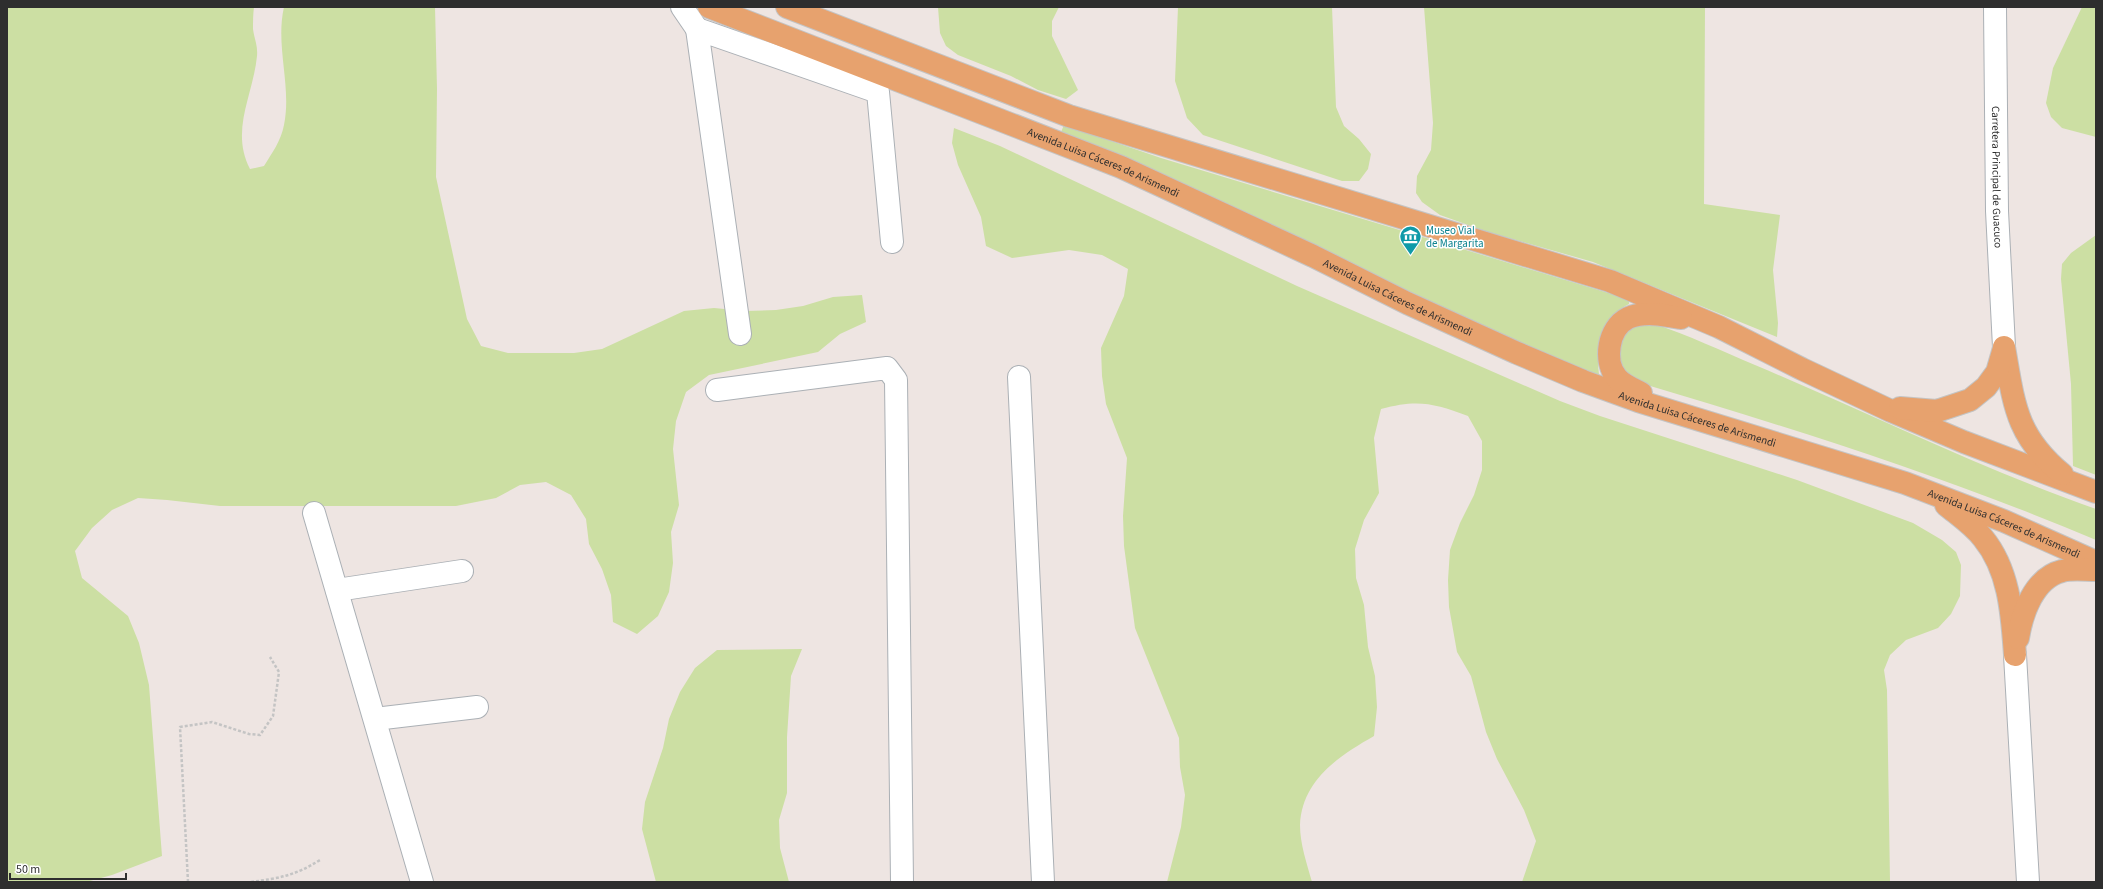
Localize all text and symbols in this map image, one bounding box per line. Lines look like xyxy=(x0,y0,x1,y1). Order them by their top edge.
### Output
street label: Carretera Principal de Guacuco xyxy=(1988,106,2006,248)
street label: Avenida Luisa Cáceres de Arismendi xyxy=(1025,124,1182,201)
museum icon: Museo Vial de Margarita xyxy=(1397,223,1423,256)
place label: Museo Vial de Margarita xyxy=(1426,223,1483,251)
street label: Avenida Luisa Cáceres de Arismendi xyxy=(1321,255,1475,340)
street label: Avenida Luisa Cáceres de Arismendi xyxy=(1617,388,1778,451)
street label: Avenida Luisa Cáceres de Arismendi xyxy=(1925,485,2083,562)
scale bar xyxy=(10,855,126,881)
text: 50 m xyxy=(16,861,40,878)

